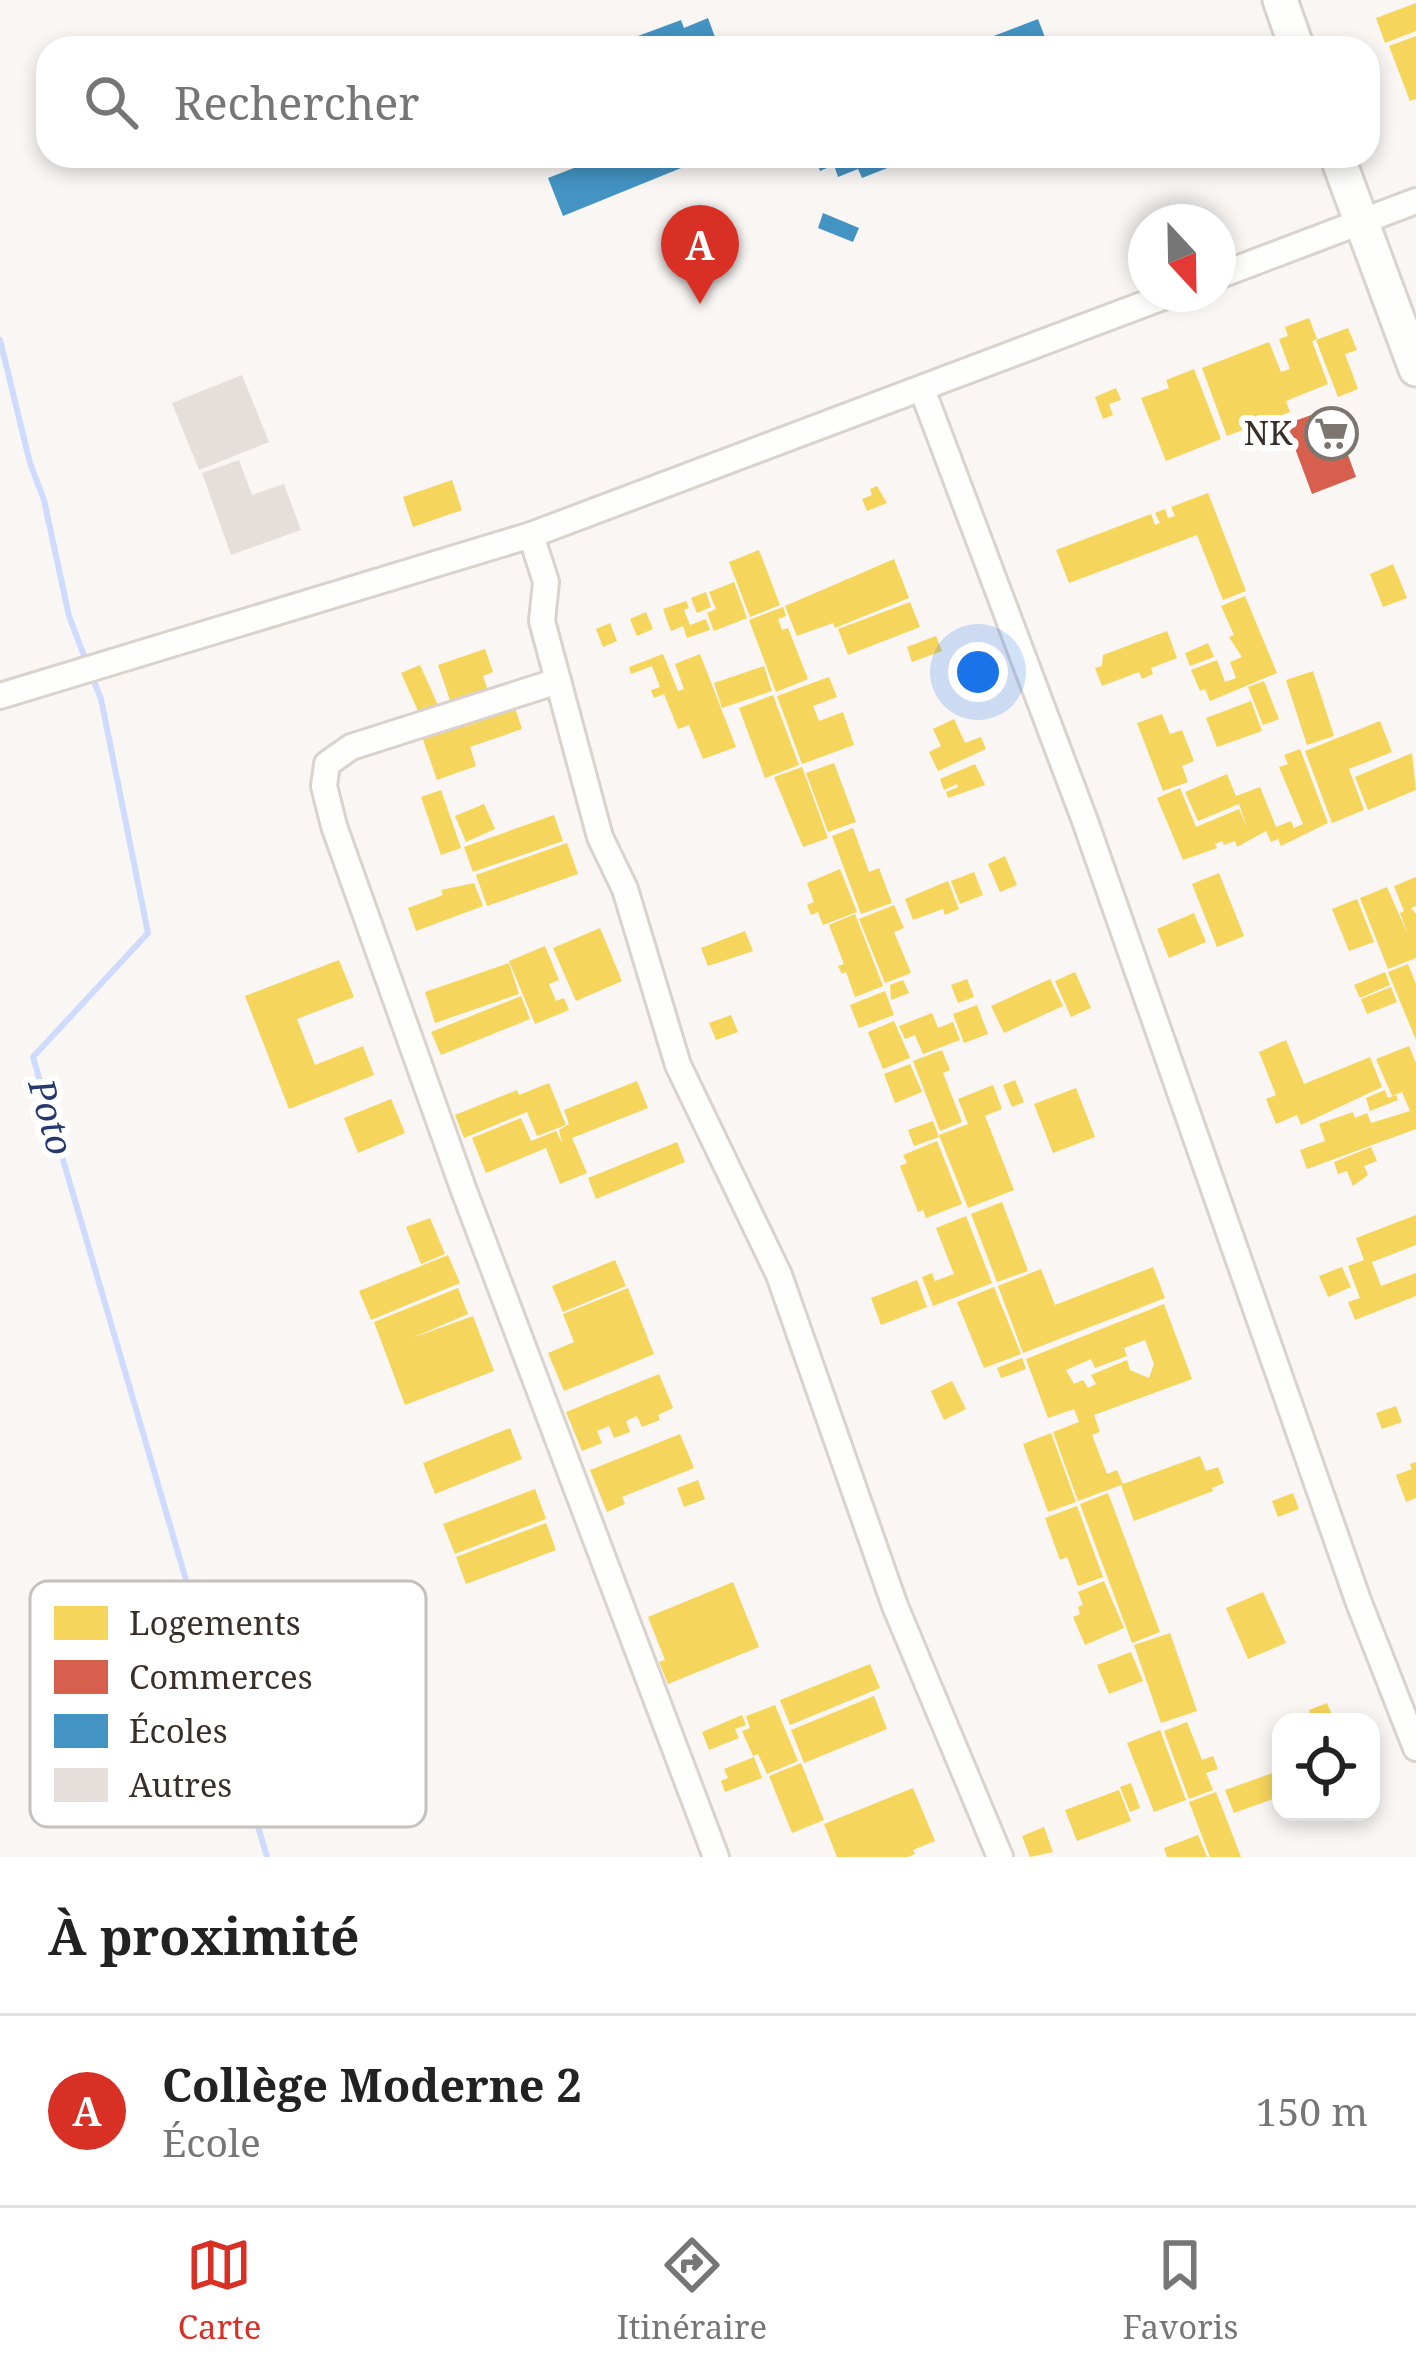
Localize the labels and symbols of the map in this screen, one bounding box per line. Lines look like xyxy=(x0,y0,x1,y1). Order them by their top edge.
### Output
north arrow xyxy=(1128,204,1236,312)
pin: A xyxy=(661,205,739,304)
supermarket icon: NK xyxy=(1303,405,1359,461)
place label: NK xyxy=(1244,410,1293,455)
your location xyxy=(948,642,1008,702)
water label: Poto xyxy=(17,1072,86,1161)
legend xyxy=(30,1581,426,1827)
text: Logements xyxy=(129,1600,301,1645)
text: Commerces xyxy=(129,1654,313,1699)
text: Écoles xyxy=(129,1708,228,1753)
text: Autres xyxy=(129,1762,232,1807)

